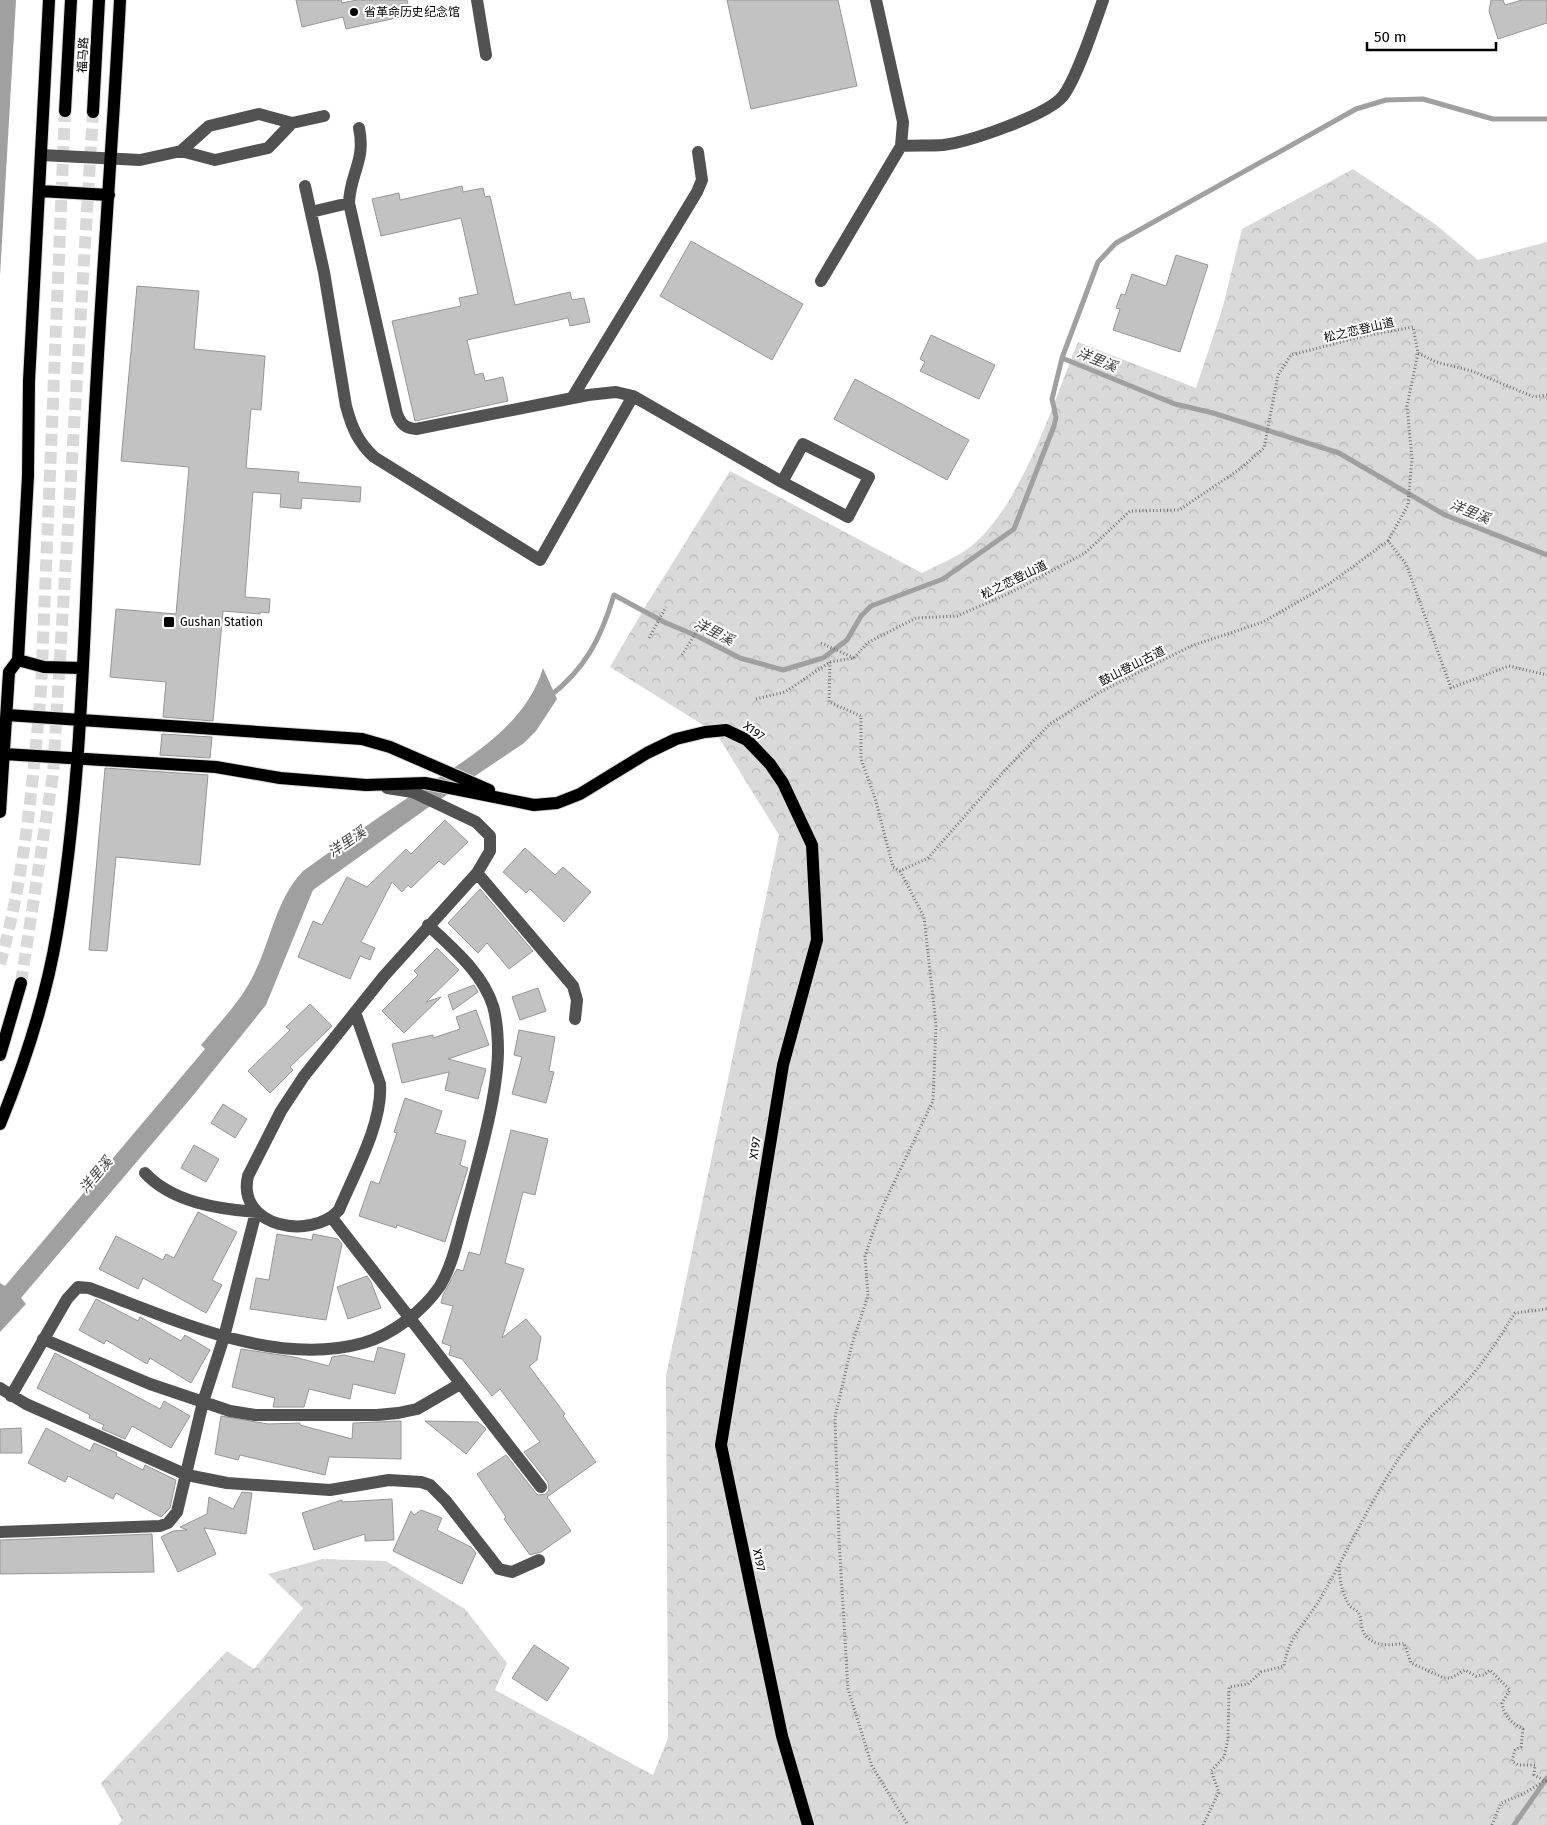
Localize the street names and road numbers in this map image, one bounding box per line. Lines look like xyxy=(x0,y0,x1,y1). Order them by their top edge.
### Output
street label: 福马路 xyxy=(75,37,91,73)
street label: 松之恋登山道 xyxy=(1322,315,1396,345)
street label: 松之恋登山道 xyxy=(979,558,1049,602)
street label: 鼓山登山古道 xyxy=(1097,643,1167,689)
street label: X197 xyxy=(741,719,767,743)
street label: X197 xyxy=(746,1136,764,1160)
street label: X197 xyxy=(750,1547,768,1573)

